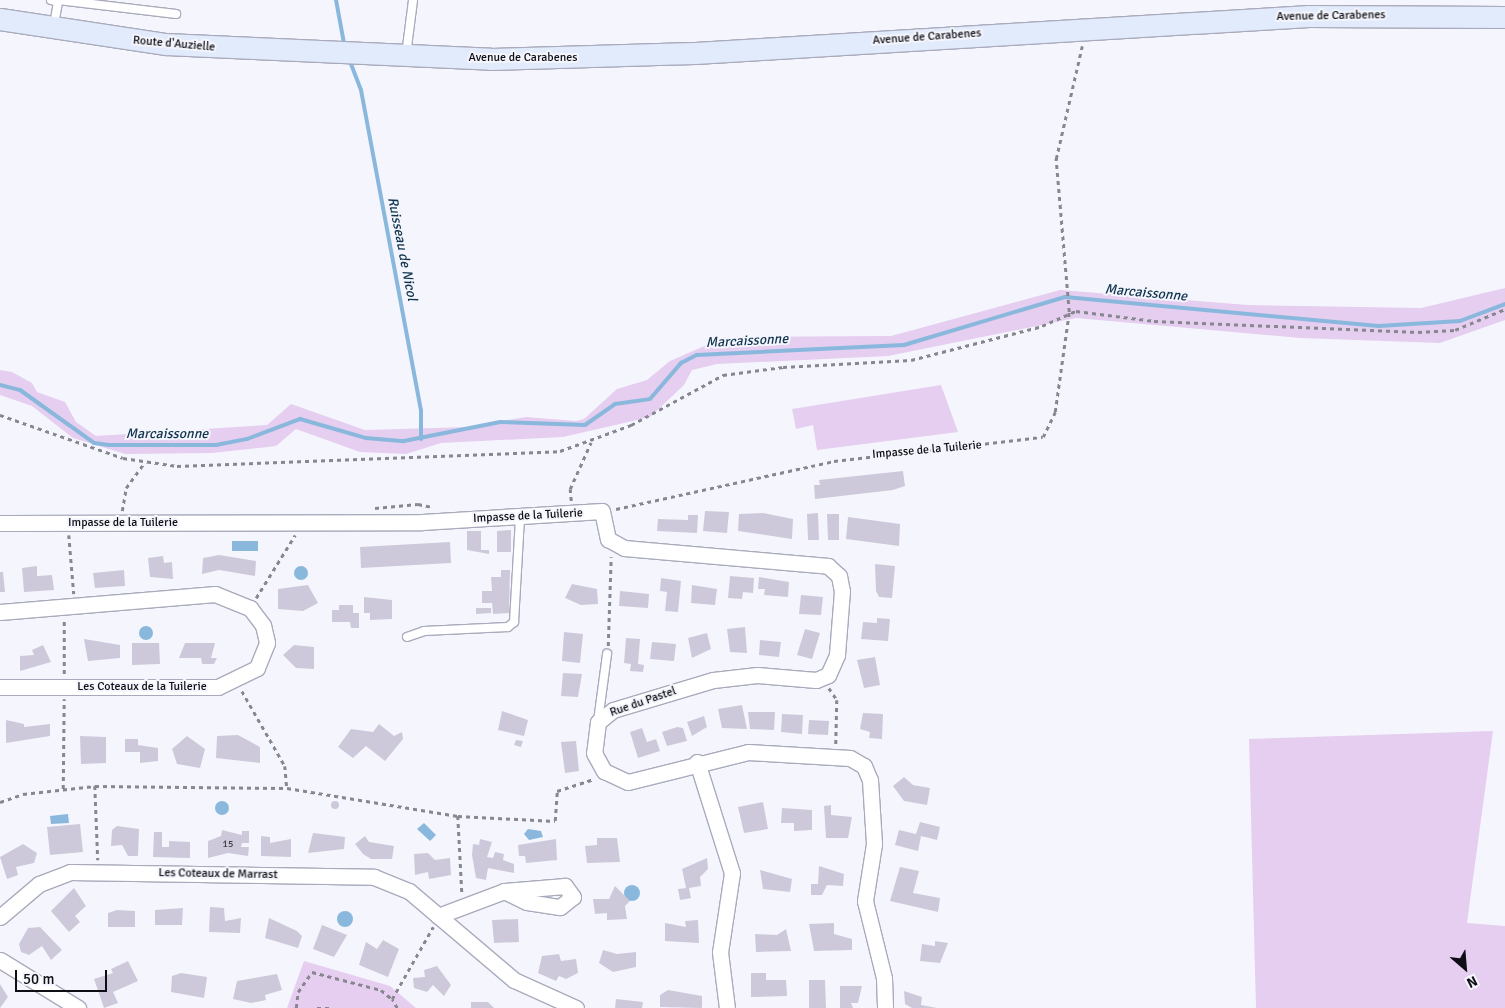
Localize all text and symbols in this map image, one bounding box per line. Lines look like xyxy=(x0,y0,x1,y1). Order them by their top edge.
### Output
street label: Avenue de Carabenes xyxy=(1276,8,1386,24)
street label: Avenue de Carabenes xyxy=(872,26,982,48)
street label: Route d'Auzielle xyxy=(132,33,216,55)
street label: Avenue de Carabenes xyxy=(469,51,577,65)
water label: Ruisseau de Nicol xyxy=(384,196,420,302)
water label: Marcaissonne xyxy=(1104,281,1188,305)
water label: Marcaissonne xyxy=(705,330,789,352)
water label: Marcaissonne xyxy=(126,426,208,442)
street label: Impasse de la Tuilerie xyxy=(872,438,982,462)
street label: Impasse de la Tuilerie xyxy=(473,506,583,526)
street label: Impasse de la Tuilerie xyxy=(68,516,178,530)
street label: Les Coteaux de la Tuilerie xyxy=(77,680,207,694)
street label: Rue du Pastel xyxy=(608,684,678,720)
house number: 15 xyxy=(223,839,233,851)
street label: Les Coteaux de Marrast xyxy=(158,866,278,882)
north arrow xyxy=(1440,943,1490,993)
scale bar xyxy=(18,960,110,992)
text: 50 m xyxy=(23,970,54,988)
text: N xyxy=(1464,972,1480,992)

